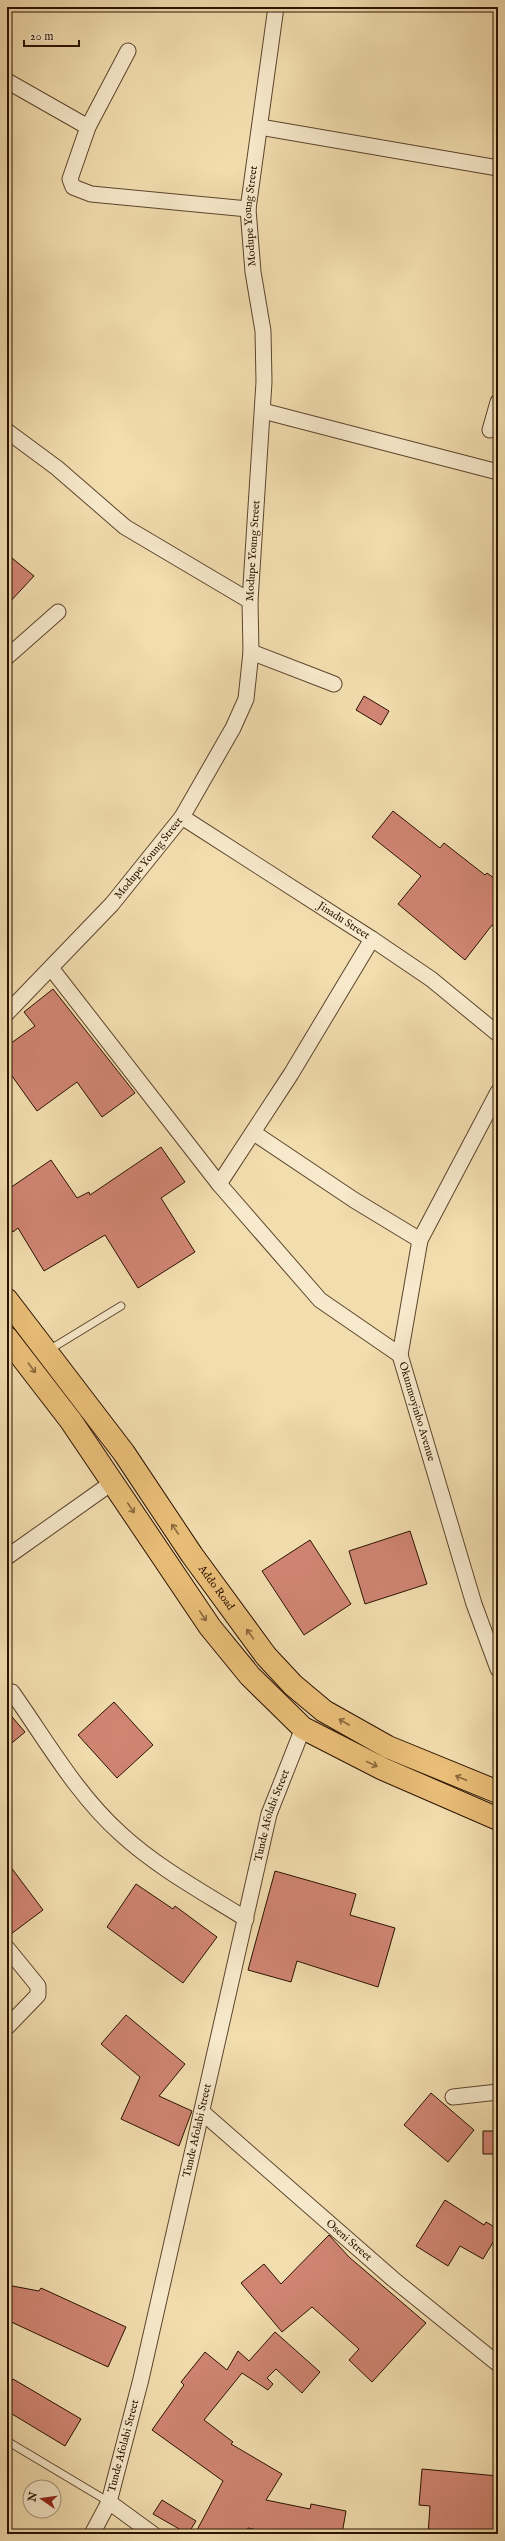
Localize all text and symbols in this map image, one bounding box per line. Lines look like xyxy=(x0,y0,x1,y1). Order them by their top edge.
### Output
scale bar xyxy=(24,22,79,48)
text: 20 m xyxy=(30,29,53,44)
street label: Modupe Young Street xyxy=(241,165,261,267)
street label: Modupe Young Street xyxy=(243,500,263,602)
street label: Modupe Young Street xyxy=(112,814,186,902)
street label: Jinadu Street xyxy=(313,898,373,943)
street label: Okunmoyinbo Avenue xyxy=(395,1360,438,1463)
one-way arrow xyxy=(28,1362,36,1373)
one-way arrow xyxy=(127,1502,135,1513)
one-way arrow xyxy=(171,1523,179,1534)
street label: Addo Road xyxy=(194,1562,237,1613)
one-way arrow xyxy=(199,1610,207,1621)
one-way arrow xyxy=(246,1629,254,1640)
one-way arrow xyxy=(338,1718,350,1726)
one-way arrow xyxy=(366,1761,378,1768)
street label: Tunde Afolabi Street xyxy=(251,1767,293,1863)
one-way arrow xyxy=(456,1774,468,1781)
street label: Tunde Afolabi Street xyxy=(180,2082,215,2179)
street label: Oseni Street xyxy=(323,2216,375,2264)
street label: Tunde Afolabi Street xyxy=(105,2398,142,2494)
north arrow xyxy=(22,2479,62,2519)
text: N xyxy=(25,2490,41,2504)

